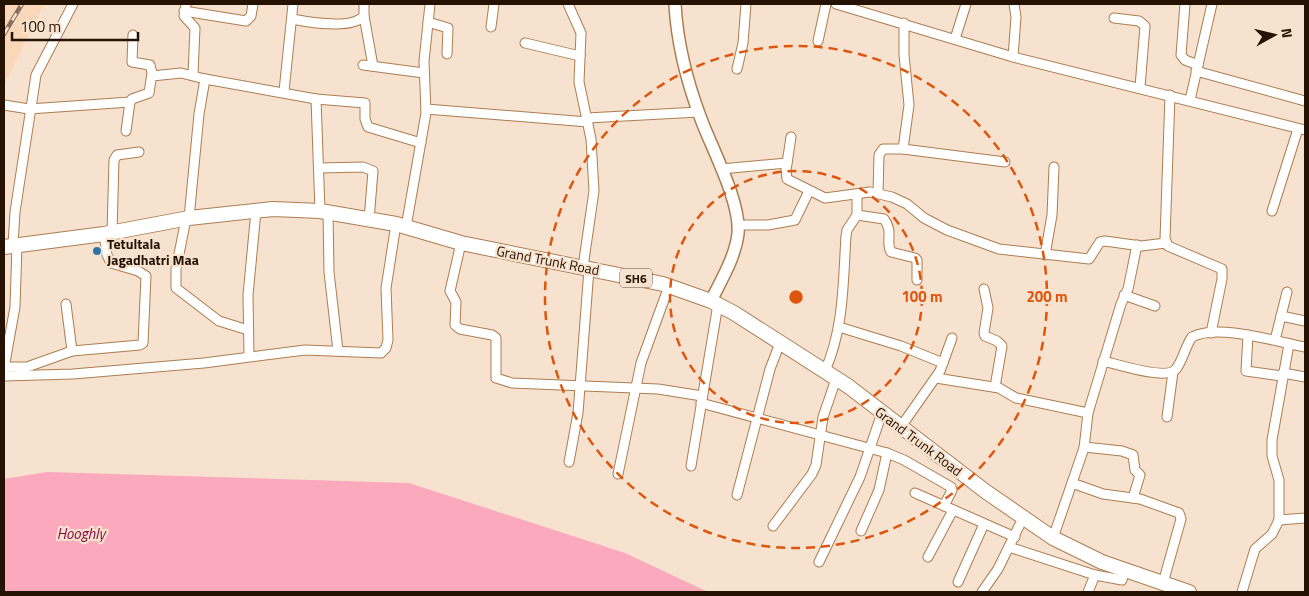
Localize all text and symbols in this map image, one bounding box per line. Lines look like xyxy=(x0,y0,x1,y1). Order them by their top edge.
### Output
scale bar xyxy=(12,10,139,42)
north arrow xyxy=(1249,10,1299,60)
text: 100 m xyxy=(20,15,61,38)
text: N xyxy=(1276,27,1298,39)
place label: Tetultala Jagadhatri Maa xyxy=(107,233,199,270)
street label: Grand Trunk Road xyxy=(495,240,601,280)
marker: Tetultala Jagadhatri Maa xyxy=(91,245,103,257)
road number: SH6 xyxy=(620,268,652,288)
text: 100 m xyxy=(901,285,943,308)
text: 200 m xyxy=(1026,285,1068,308)
centre of rings xyxy=(787,288,805,306)
street label: Grand Trunk Road xyxy=(871,401,967,481)
water label: Hooghly xyxy=(57,522,108,545)

